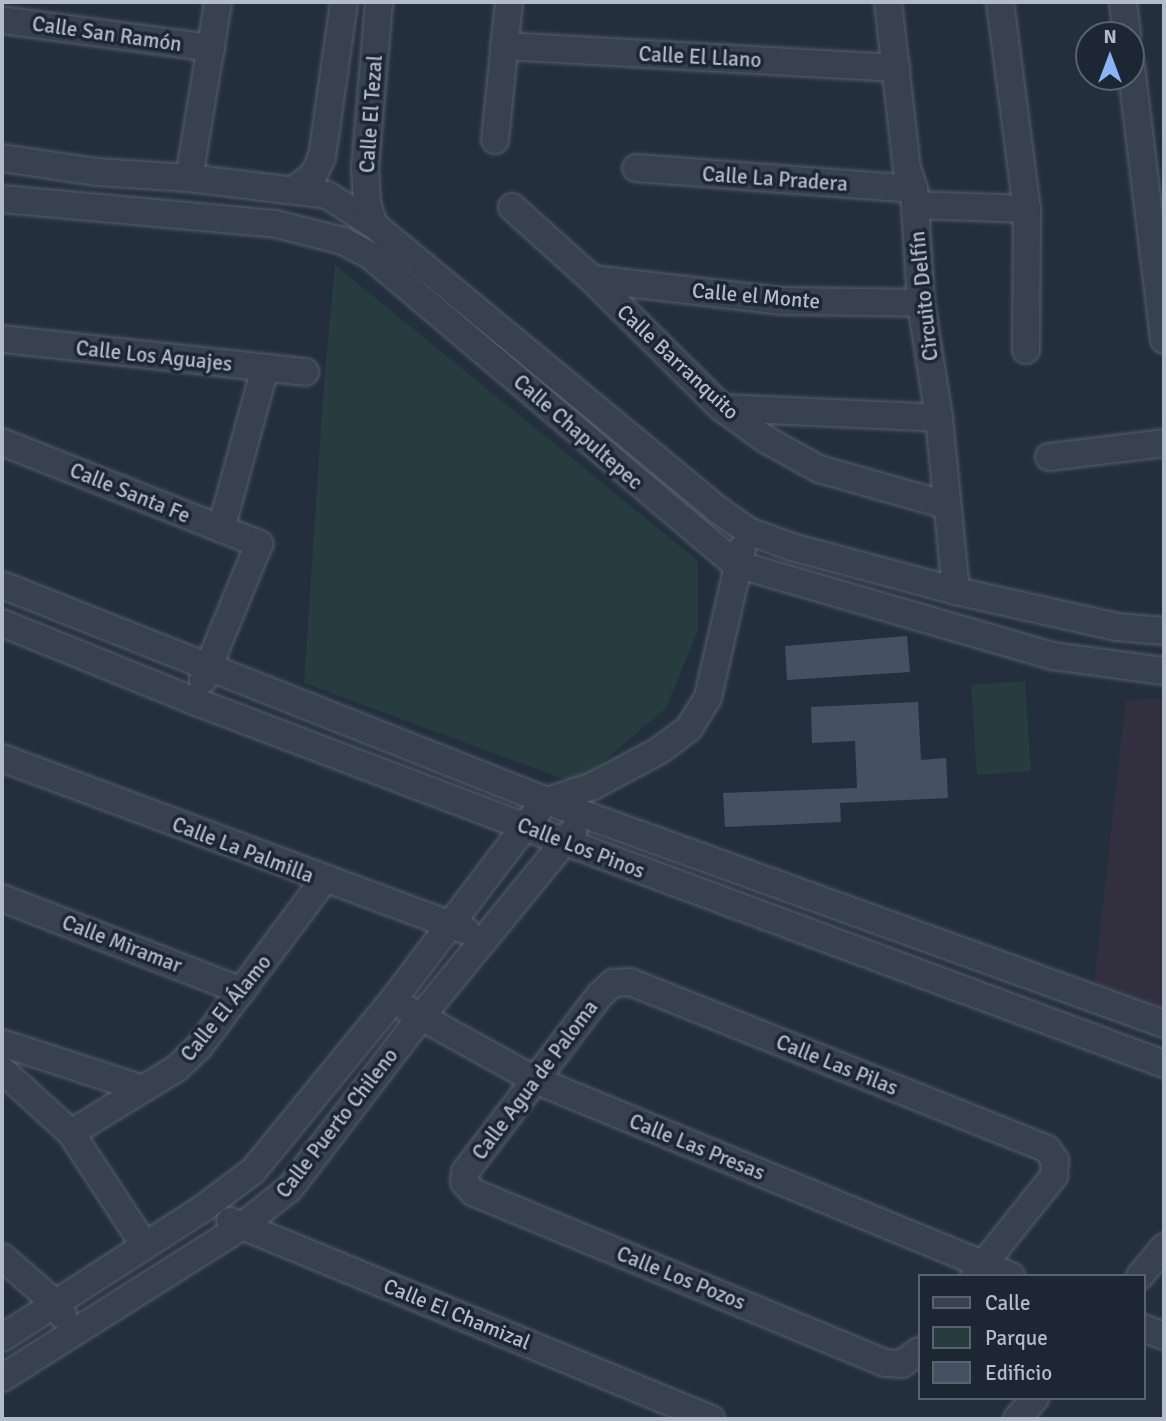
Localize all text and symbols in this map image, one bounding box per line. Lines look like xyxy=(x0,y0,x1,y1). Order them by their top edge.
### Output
street label: Calle San Ramón xyxy=(31,11,183,57)
north arrow xyxy=(1075,21,1145,91)
text: N xyxy=(1103,25,1117,49)
street label: Calle El Llano xyxy=(638,41,762,73)
street label: Calle El Tezal xyxy=(354,54,388,174)
street label: Calle La Pradera xyxy=(701,161,849,197)
street label: Circuito Delfín xyxy=(905,230,943,362)
street label: Calle el Monte xyxy=(691,278,821,314)
street label: Calle Barranquito xyxy=(612,299,744,425)
street label: Calle Los Aguajes xyxy=(75,335,233,377)
street label: Calle Chapultepec xyxy=(508,369,648,495)
street label: Calle Santa Fe xyxy=(66,457,194,529)
street label: Calle La Palmilla xyxy=(169,811,317,889)
street label: Calle Los Pinos xyxy=(514,812,648,884)
street label: Calle Miramar xyxy=(59,910,185,978)
street label: Calle El Álamo xyxy=(175,950,277,1066)
street label: Calle Agua de Paloma xyxy=(467,995,603,1165)
street label: Calle Las Pilas xyxy=(772,1029,902,1101)
street label: Calle Puerto Chileno xyxy=(271,1043,403,1203)
street label: Calle Las Presas xyxy=(626,1108,768,1186)
street label: Calle Los Pozos xyxy=(613,1241,749,1315)
street label: Calle El Chamizal xyxy=(380,1273,534,1355)
legend xyxy=(918,1274,1145,1400)
text: Calle xyxy=(985,1290,1031,1316)
text: Parque xyxy=(985,1325,1048,1351)
text: Edificio xyxy=(985,1360,1052,1386)

